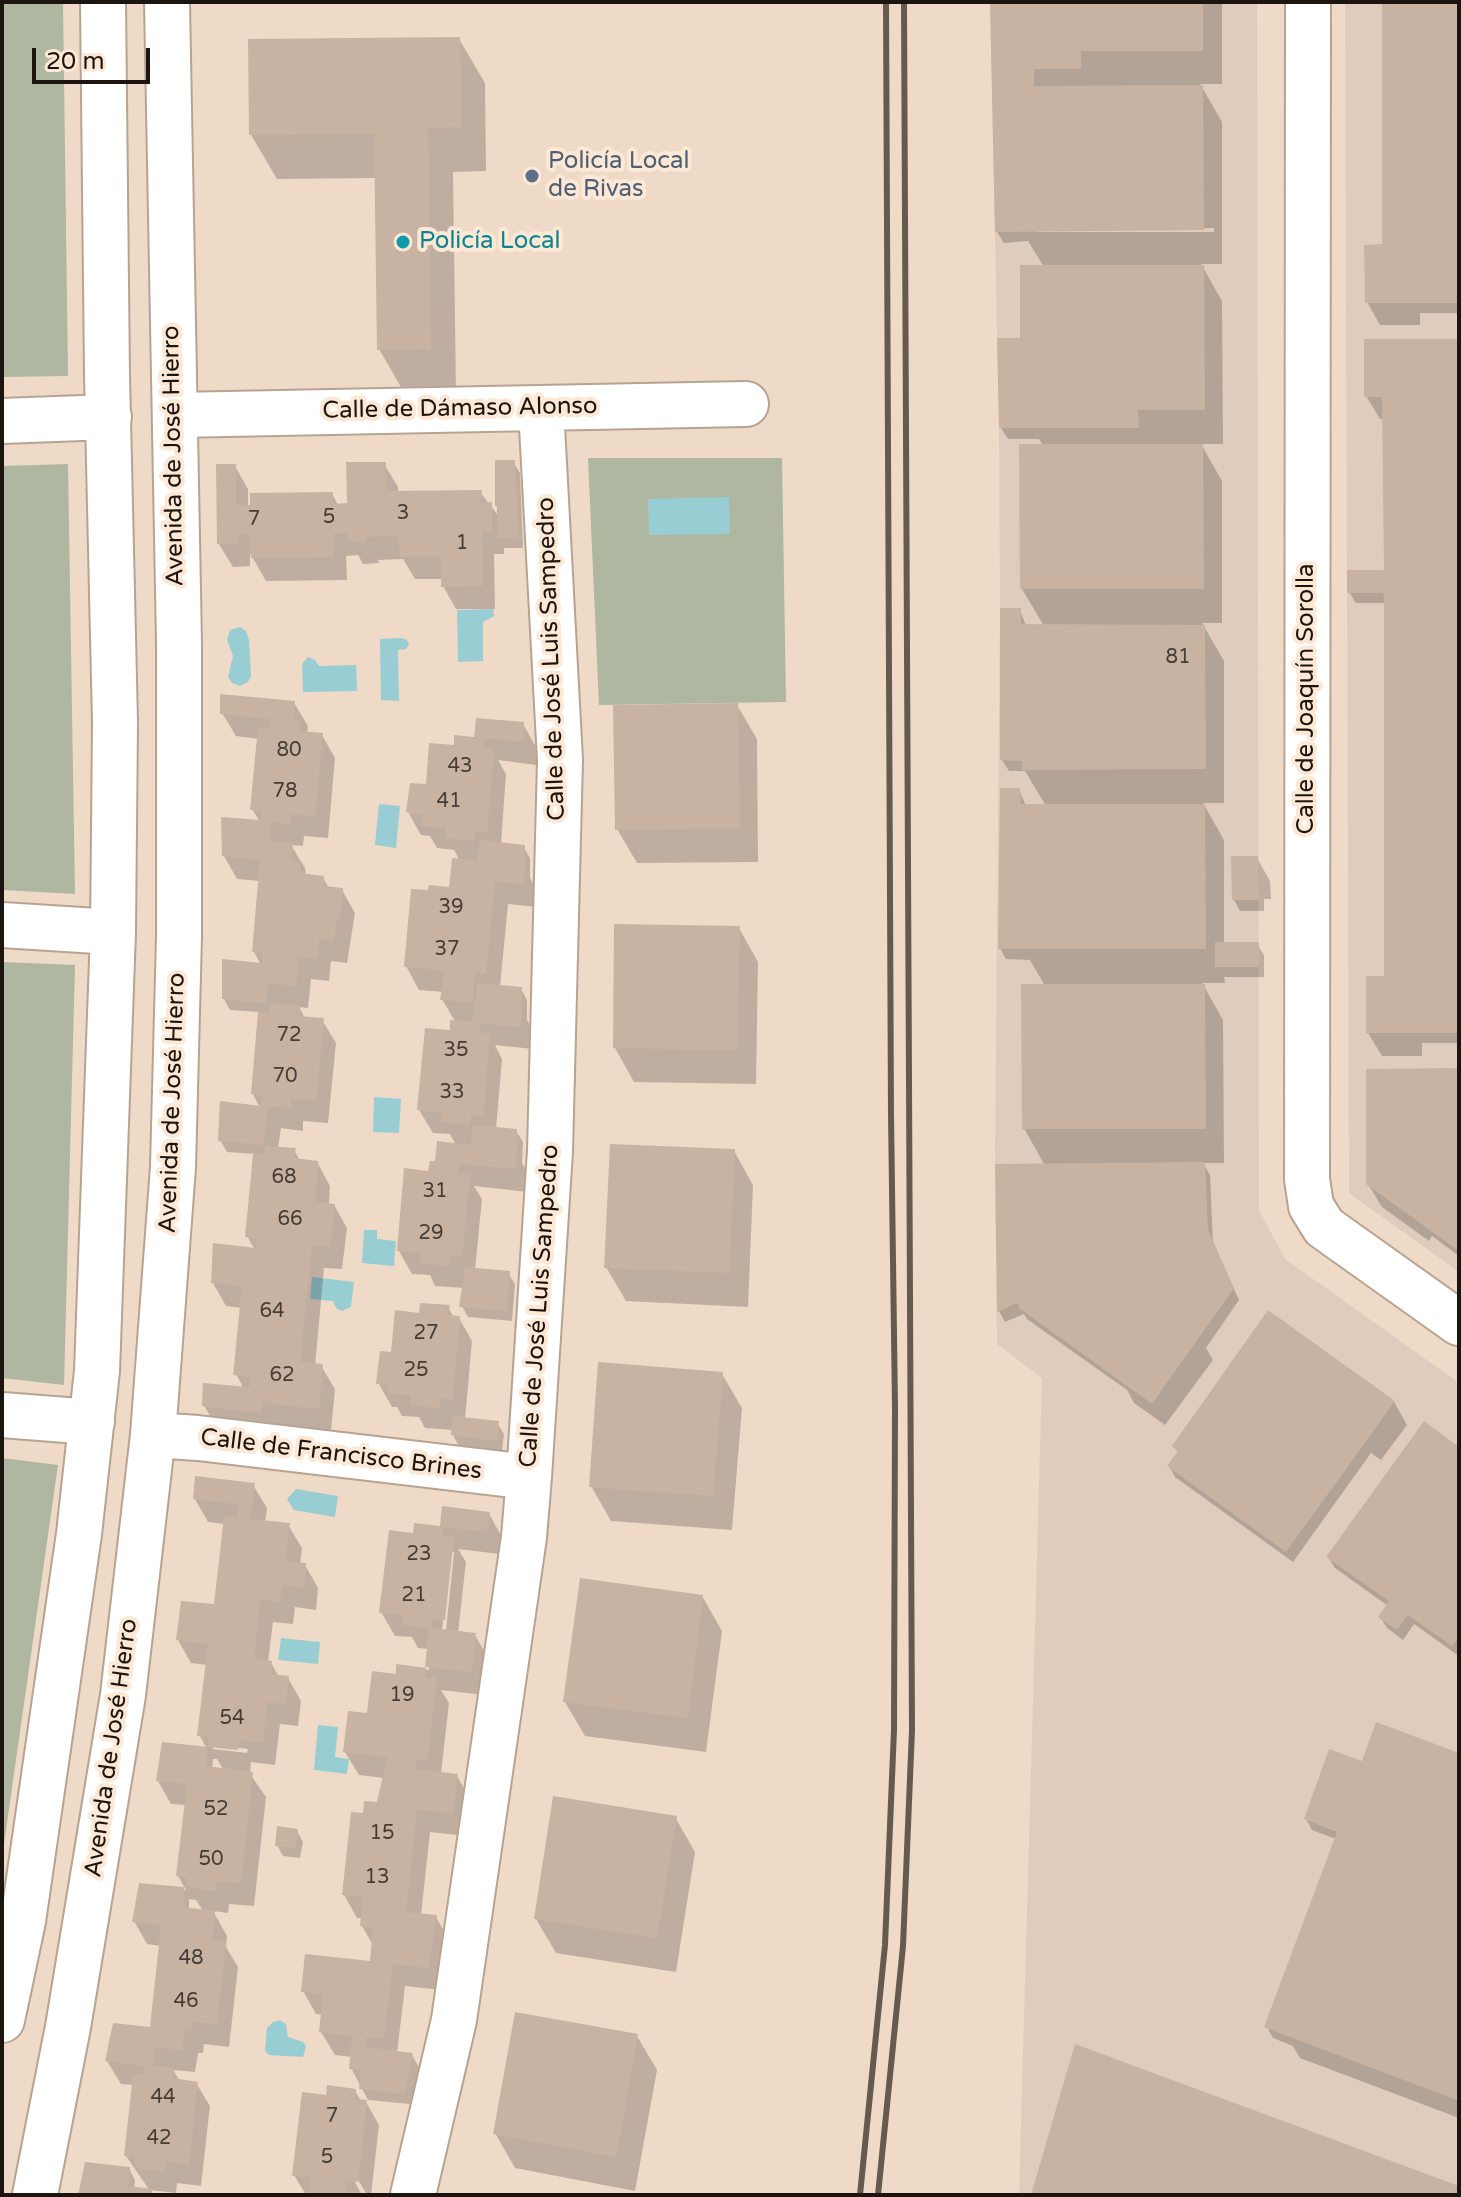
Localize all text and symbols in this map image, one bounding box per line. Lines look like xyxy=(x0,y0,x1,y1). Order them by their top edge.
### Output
scale bar xyxy=(36,32,154,82)
text: 20 m xyxy=(46,47,104,76)
place label: Policía Local de Rivas xyxy=(548,148,690,204)
marker: Policía Local de Rivas xyxy=(523,167,541,185)
place label: Policía Local xyxy=(419,228,561,256)
marker: Policía Local xyxy=(394,233,412,251)
street label: Avenida de José Hierro xyxy=(157,325,191,587)
street label: Calle de Dámaso Alonso xyxy=(322,392,598,426)
street label: Calle de José Luis Sampedro xyxy=(532,497,572,821)
house number: 3 xyxy=(397,502,409,526)
house number: 5 xyxy=(323,506,335,530)
house number: 7 xyxy=(248,508,260,532)
house number: 1 xyxy=(456,532,468,556)
street label: Calle de Joaquín Sorolla xyxy=(1293,563,1321,835)
house number: 81 xyxy=(1165,646,1191,670)
house number: 80 xyxy=(276,739,302,763)
house number: 43 xyxy=(447,755,473,779)
house number: 78 xyxy=(272,780,298,804)
house number: 41 xyxy=(436,790,462,814)
house number: 39 xyxy=(438,896,464,920)
house number: 37 xyxy=(434,938,460,962)
street label: Avenida de José Hierro xyxy=(154,972,192,1234)
house number: 72 xyxy=(276,1024,302,1048)
house number: 35 xyxy=(443,1039,469,1063)
house number: 70 xyxy=(272,1065,298,1089)
house number: 33 xyxy=(439,1081,465,1105)
street label: Calle de José Luis Sampedro xyxy=(514,1143,566,1469)
house number: 68 xyxy=(271,1166,297,1190)
house number: 31 xyxy=(422,1180,448,1204)
house number: 66 xyxy=(277,1208,303,1232)
house number: 29 xyxy=(418,1222,444,1246)
house number: 64 xyxy=(259,1300,285,1324)
house number: 27 xyxy=(413,1322,439,1346)
house number: 25 xyxy=(403,1359,429,1383)
house number: 62 xyxy=(269,1364,295,1388)
street label: Calle de Francisco Brines xyxy=(199,1423,483,1487)
house number: 23 xyxy=(406,1543,432,1567)
house number: 21 xyxy=(401,1584,427,1608)
street label: Avenida de José Hierro xyxy=(80,1617,144,1879)
house number: 19 xyxy=(389,1684,415,1708)
house number: 54 xyxy=(219,1707,245,1731)
house number: 52 xyxy=(203,1798,229,1822)
house number: 15 xyxy=(369,1822,395,1846)
house number: 50 xyxy=(198,1848,224,1872)
house number: 13 xyxy=(364,1866,390,1890)
house number: 48 xyxy=(178,1947,204,1971)
house number: 46 xyxy=(173,1990,199,2014)
house number: 44 xyxy=(150,2086,176,2110)
house number: 7 xyxy=(326,2105,338,2129)
house number: 42 xyxy=(146,2127,172,2151)
house number: 5 xyxy=(321,2146,333,2170)

